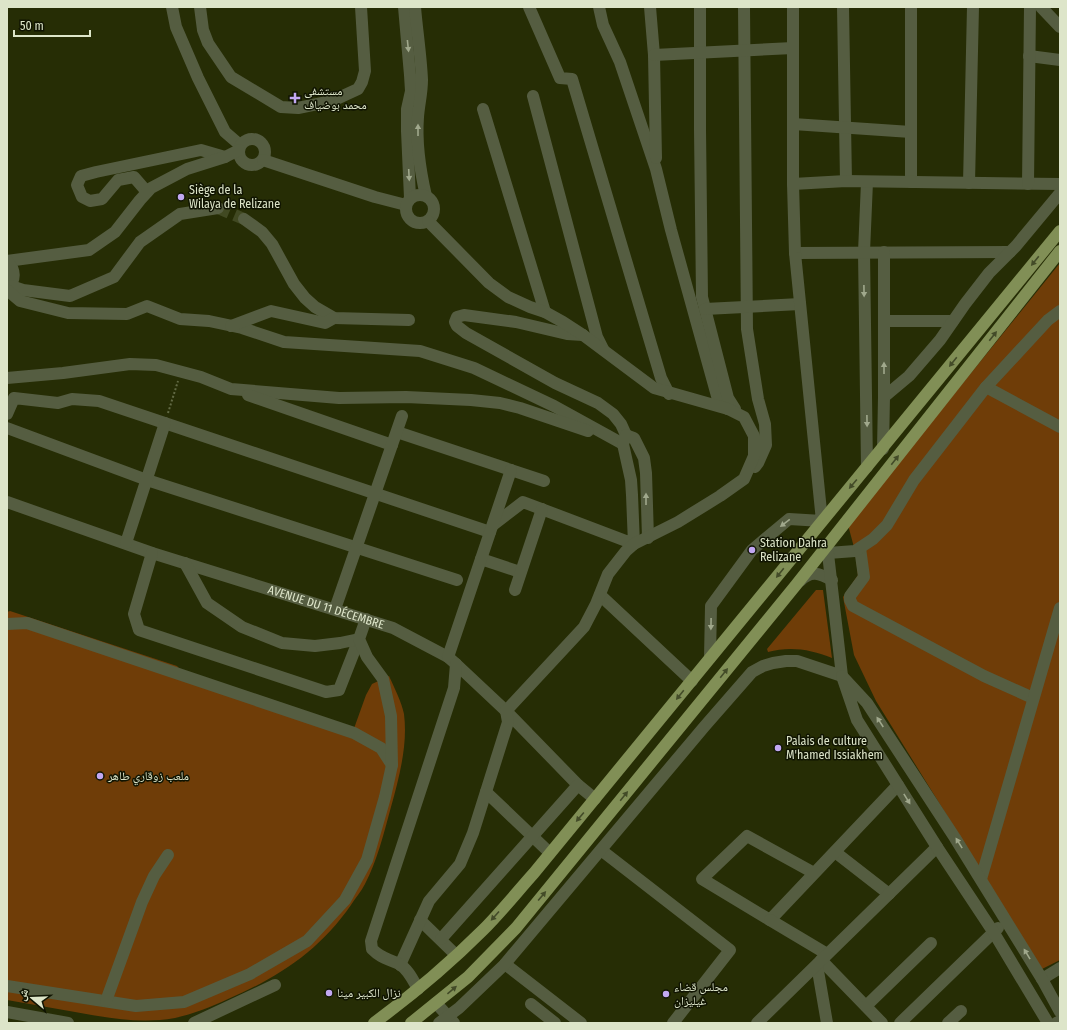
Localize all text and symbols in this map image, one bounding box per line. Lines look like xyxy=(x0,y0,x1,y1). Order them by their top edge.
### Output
scale bar xyxy=(14,12,90,38)
text: 50 m xyxy=(20,19,44,33)
one-way arrow xyxy=(404,40,411,52)
place label: مستشفى محمد بوضياف xyxy=(304,84,367,112)
marker: مستشفى محمد بوضياف xyxy=(289,92,301,104)
one-way arrow xyxy=(415,123,421,136)
one-way arrow xyxy=(406,169,412,182)
place label: Siège de la Wilaya de Relizane xyxy=(189,183,280,211)
marker: Siège de la Wilaya de Relizane xyxy=(176,192,186,202)
one-way arrow xyxy=(1031,255,1040,266)
one-way arrow xyxy=(861,285,868,297)
one-way arrow xyxy=(989,330,998,341)
one-way arrow xyxy=(949,356,958,367)
one-way arrow xyxy=(881,361,887,374)
one-way arrow xyxy=(864,415,870,428)
one-way arrow xyxy=(891,454,899,465)
one-way arrow xyxy=(849,478,858,489)
one-way arrow xyxy=(643,492,649,505)
one-way arrow xyxy=(779,519,790,527)
place label: Station Dahra Relizane xyxy=(760,536,827,564)
marker: Station Dahra Relizane xyxy=(747,545,757,555)
one-way arrow xyxy=(775,567,784,578)
street label: AVENUE DU 11 DÉCEMBRE xyxy=(266,582,386,632)
one-way arrow xyxy=(708,618,714,631)
one-way arrow xyxy=(720,668,729,679)
one-way arrow xyxy=(676,690,684,700)
one-way arrow xyxy=(876,717,884,728)
place label: Palais de culture M'hamed Issiakhem xyxy=(786,734,883,762)
marker: Palais de culture M'hamed Issiakhem xyxy=(773,743,783,753)
place label: ملعب زوقاري طاهر xyxy=(107,769,189,786)
marker: ملعب زوقاري طاهر xyxy=(95,771,105,781)
one-way arrow xyxy=(620,790,629,801)
one-way arrow xyxy=(903,793,910,805)
one-way arrow xyxy=(575,812,584,822)
one-way arrow xyxy=(955,837,962,849)
one-way arrow xyxy=(537,891,546,901)
one-way arrow xyxy=(491,911,500,921)
one-way arrow xyxy=(1023,948,1030,960)
north arrow xyxy=(12,978,52,1018)
place label: مجلس قضاء غيليزان xyxy=(674,980,728,1008)
place label: نزال الكبير مينا xyxy=(337,986,401,1000)
one-way arrow xyxy=(447,986,458,994)
text: ش xyxy=(15,987,32,1003)
marker: نزال الكبير مينا xyxy=(324,988,334,998)
marker: مجلس قضاء غيليزان xyxy=(661,989,671,999)

